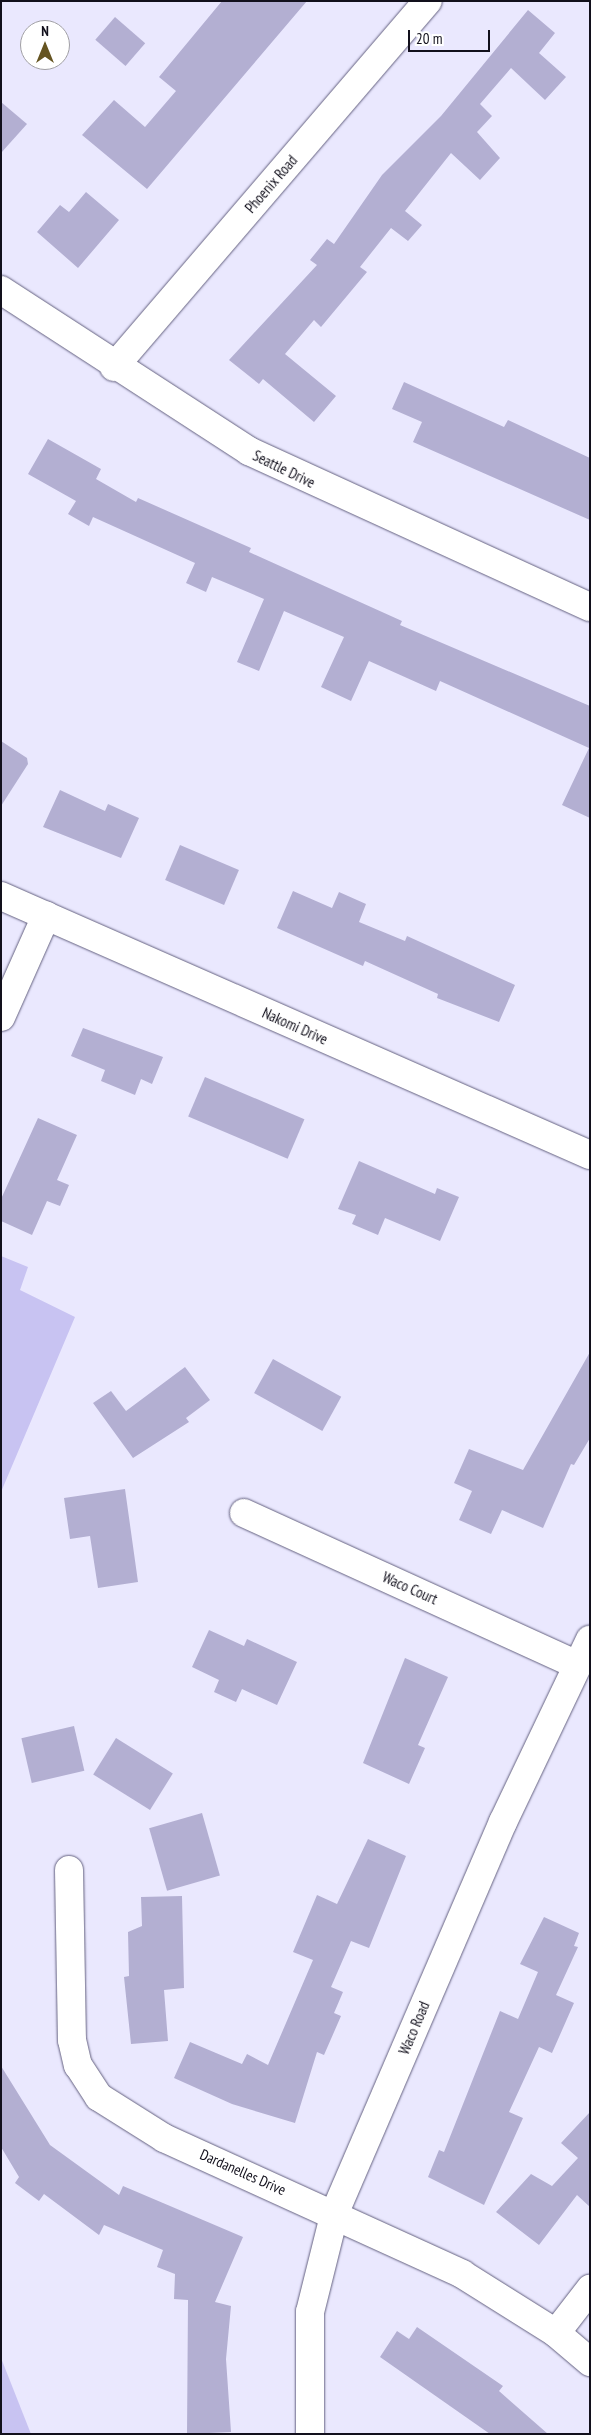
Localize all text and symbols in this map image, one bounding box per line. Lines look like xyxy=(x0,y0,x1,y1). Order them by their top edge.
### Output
north arrow xyxy=(20,20,70,70)
scale bar xyxy=(411,20,494,52)
text: N xyxy=(41,22,49,40)
text: 20 m xyxy=(416,29,442,48)
street label: Phoenix Road xyxy=(241,151,301,217)
street label: Seattle Drive xyxy=(250,446,318,492)
street label: Nakomi Drive xyxy=(260,1004,330,1048)
street label: Waco Court xyxy=(380,1568,440,1608)
street label: Waco Road xyxy=(395,1999,433,2057)
street label: Dardanelles Drive xyxy=(197,2145,289,2199)

